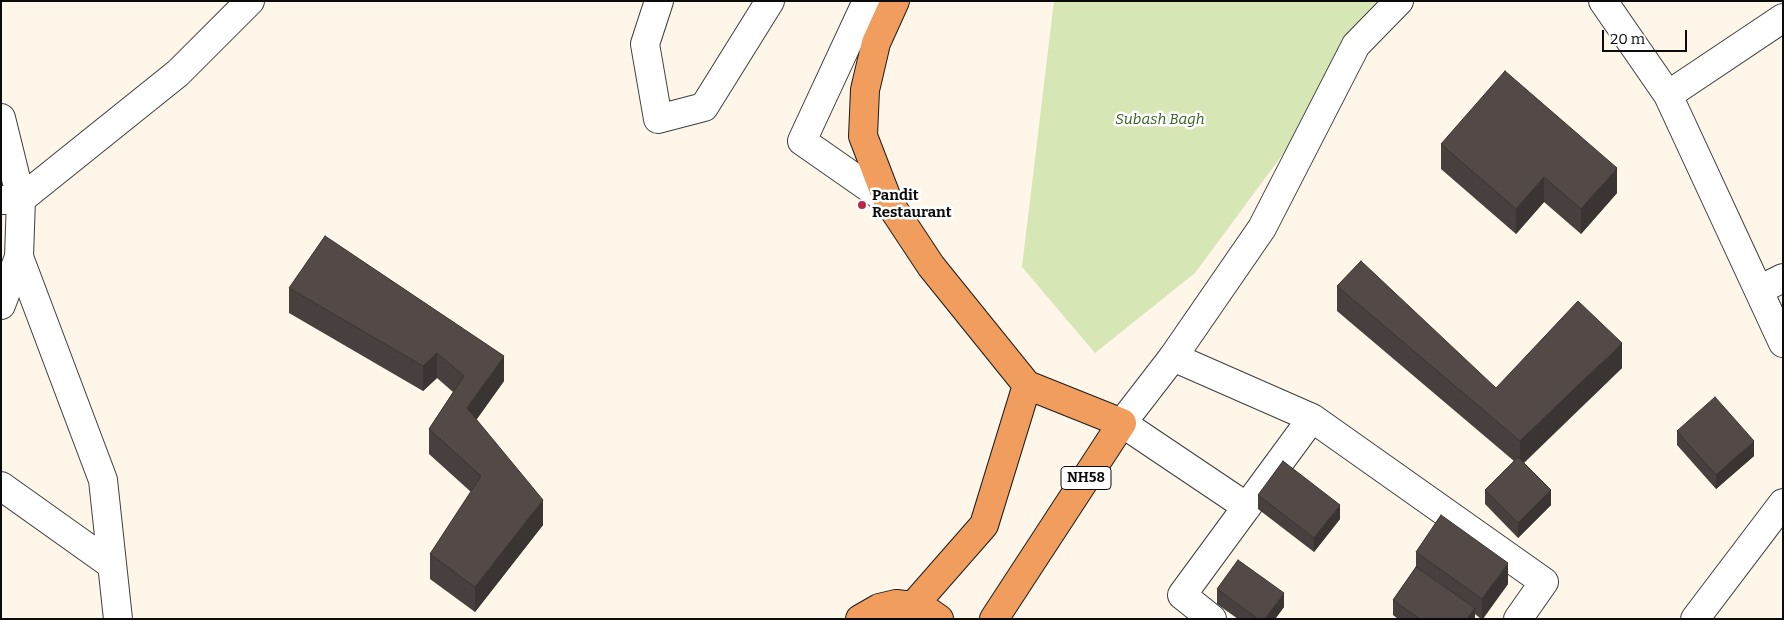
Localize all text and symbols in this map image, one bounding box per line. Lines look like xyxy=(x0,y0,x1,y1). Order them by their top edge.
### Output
scale bar xyxy=(1604,20,1689,52)
text: 20 m xyxy=(1610,30,1645,48)
park label: Subash Bagh xyxy=(1115,111,1205,129)
place label: Pandit Restaurant xyxy=(872,187,952,222)
marker: Pandit Restaurant xyxy=(856,199,868,211)
road number: NH58 xyxy=(1061,466,1111,489)

